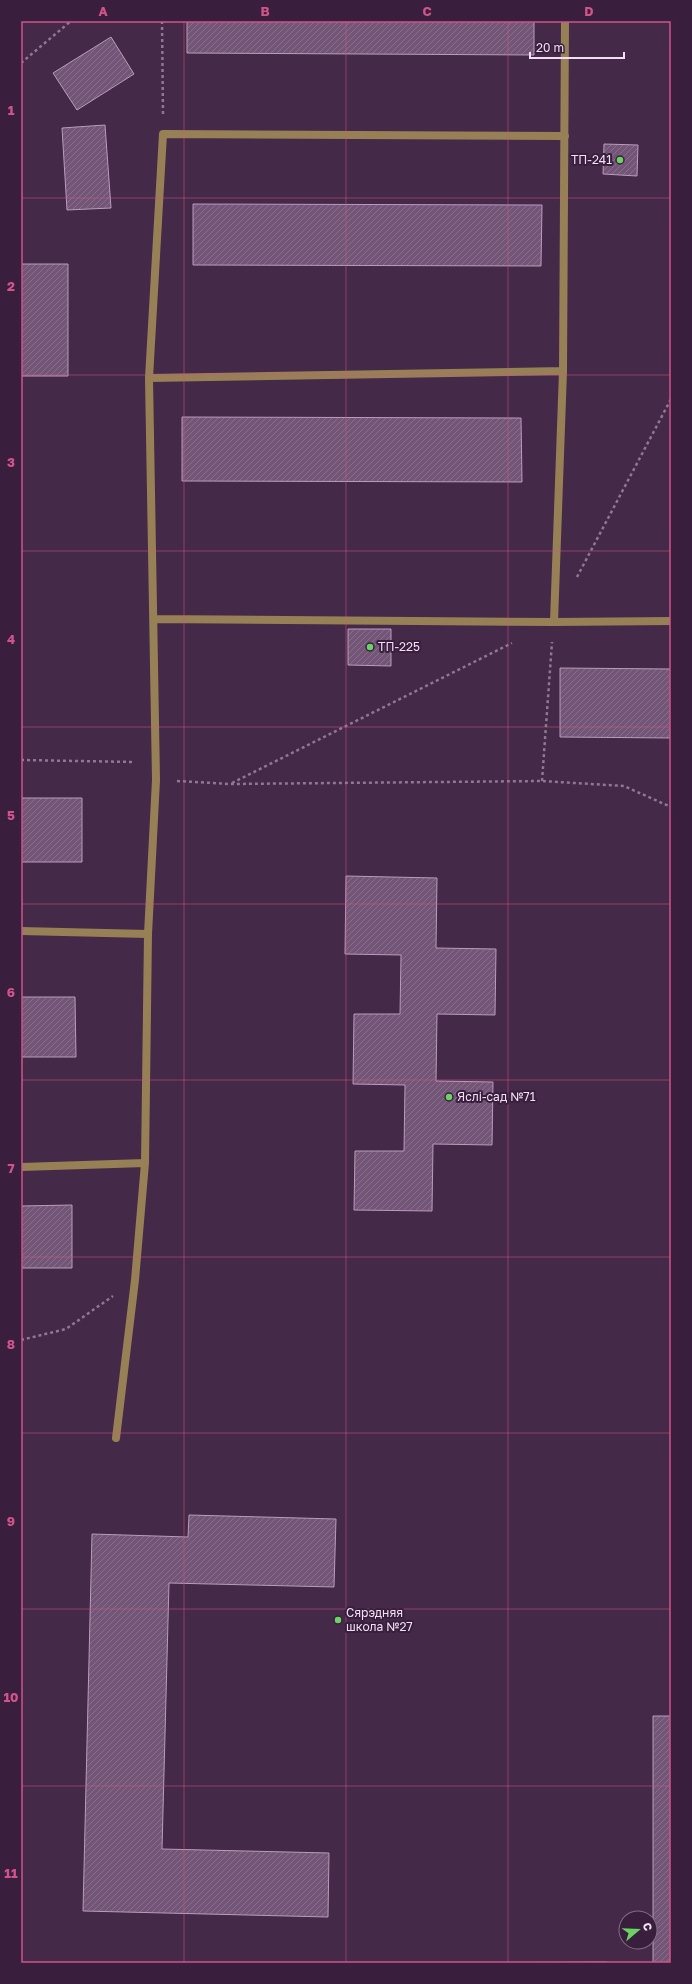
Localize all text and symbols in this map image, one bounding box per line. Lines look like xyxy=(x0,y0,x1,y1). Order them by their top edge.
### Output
text: A xyxy=(98,3,108,19)
text: B xyxy=(260,3,270,19)
text: C xyxy=(422,3,432,19)
text: D xyxy=(584,3,594,19)
scale bar xyxy=(530,34,624,60)
text: 20 m xyxy=(536,40,564,55)
text: 1 xyxy=(8,102,15,118)
place label: ТП-241 xyxy=(571,152,612,167)
marker: ТП-241 xyxy=(615,155,625,165)
text: 2 xyxy=(7,278,15,294)
text: 3 xyxy=(7,454,15,470)
text: 4 xyxy=(7,631,15,647)
place label: ТП-225 xyxy=(378,639,420,654)
marker: ТП-225 xyxy=(365,642,375,652)
text: 5 xyxy=(7,807,15,823)
text: 6 xyxy=(7,984,15,1000)
place label: Яслі-сад №71 xyxy=(457,1089,536,1104)
marker: Яслі-сад №71 xyxy=(444,1092,454,1102)
text: 7 xyxy=(7,1160,15,1176)
text: 8 xyxy=(7,1336,15,1352)
text: 9 xyxy=(7,1513,15,1529)
place label: Сярэдняя школа №27 xyxy=(346,1605,413,1634)
marker: Сярэдняя школа №27 xyxy=(333,1615,343,1625)
text: 10 xyxy=(3,1689,19,1705)
text: 11 xyxy=(4,1865,18,1881)
north arrow xyxy=(618,1910,658,1950)
text: С xyxy=(641,1921,655,1933)

